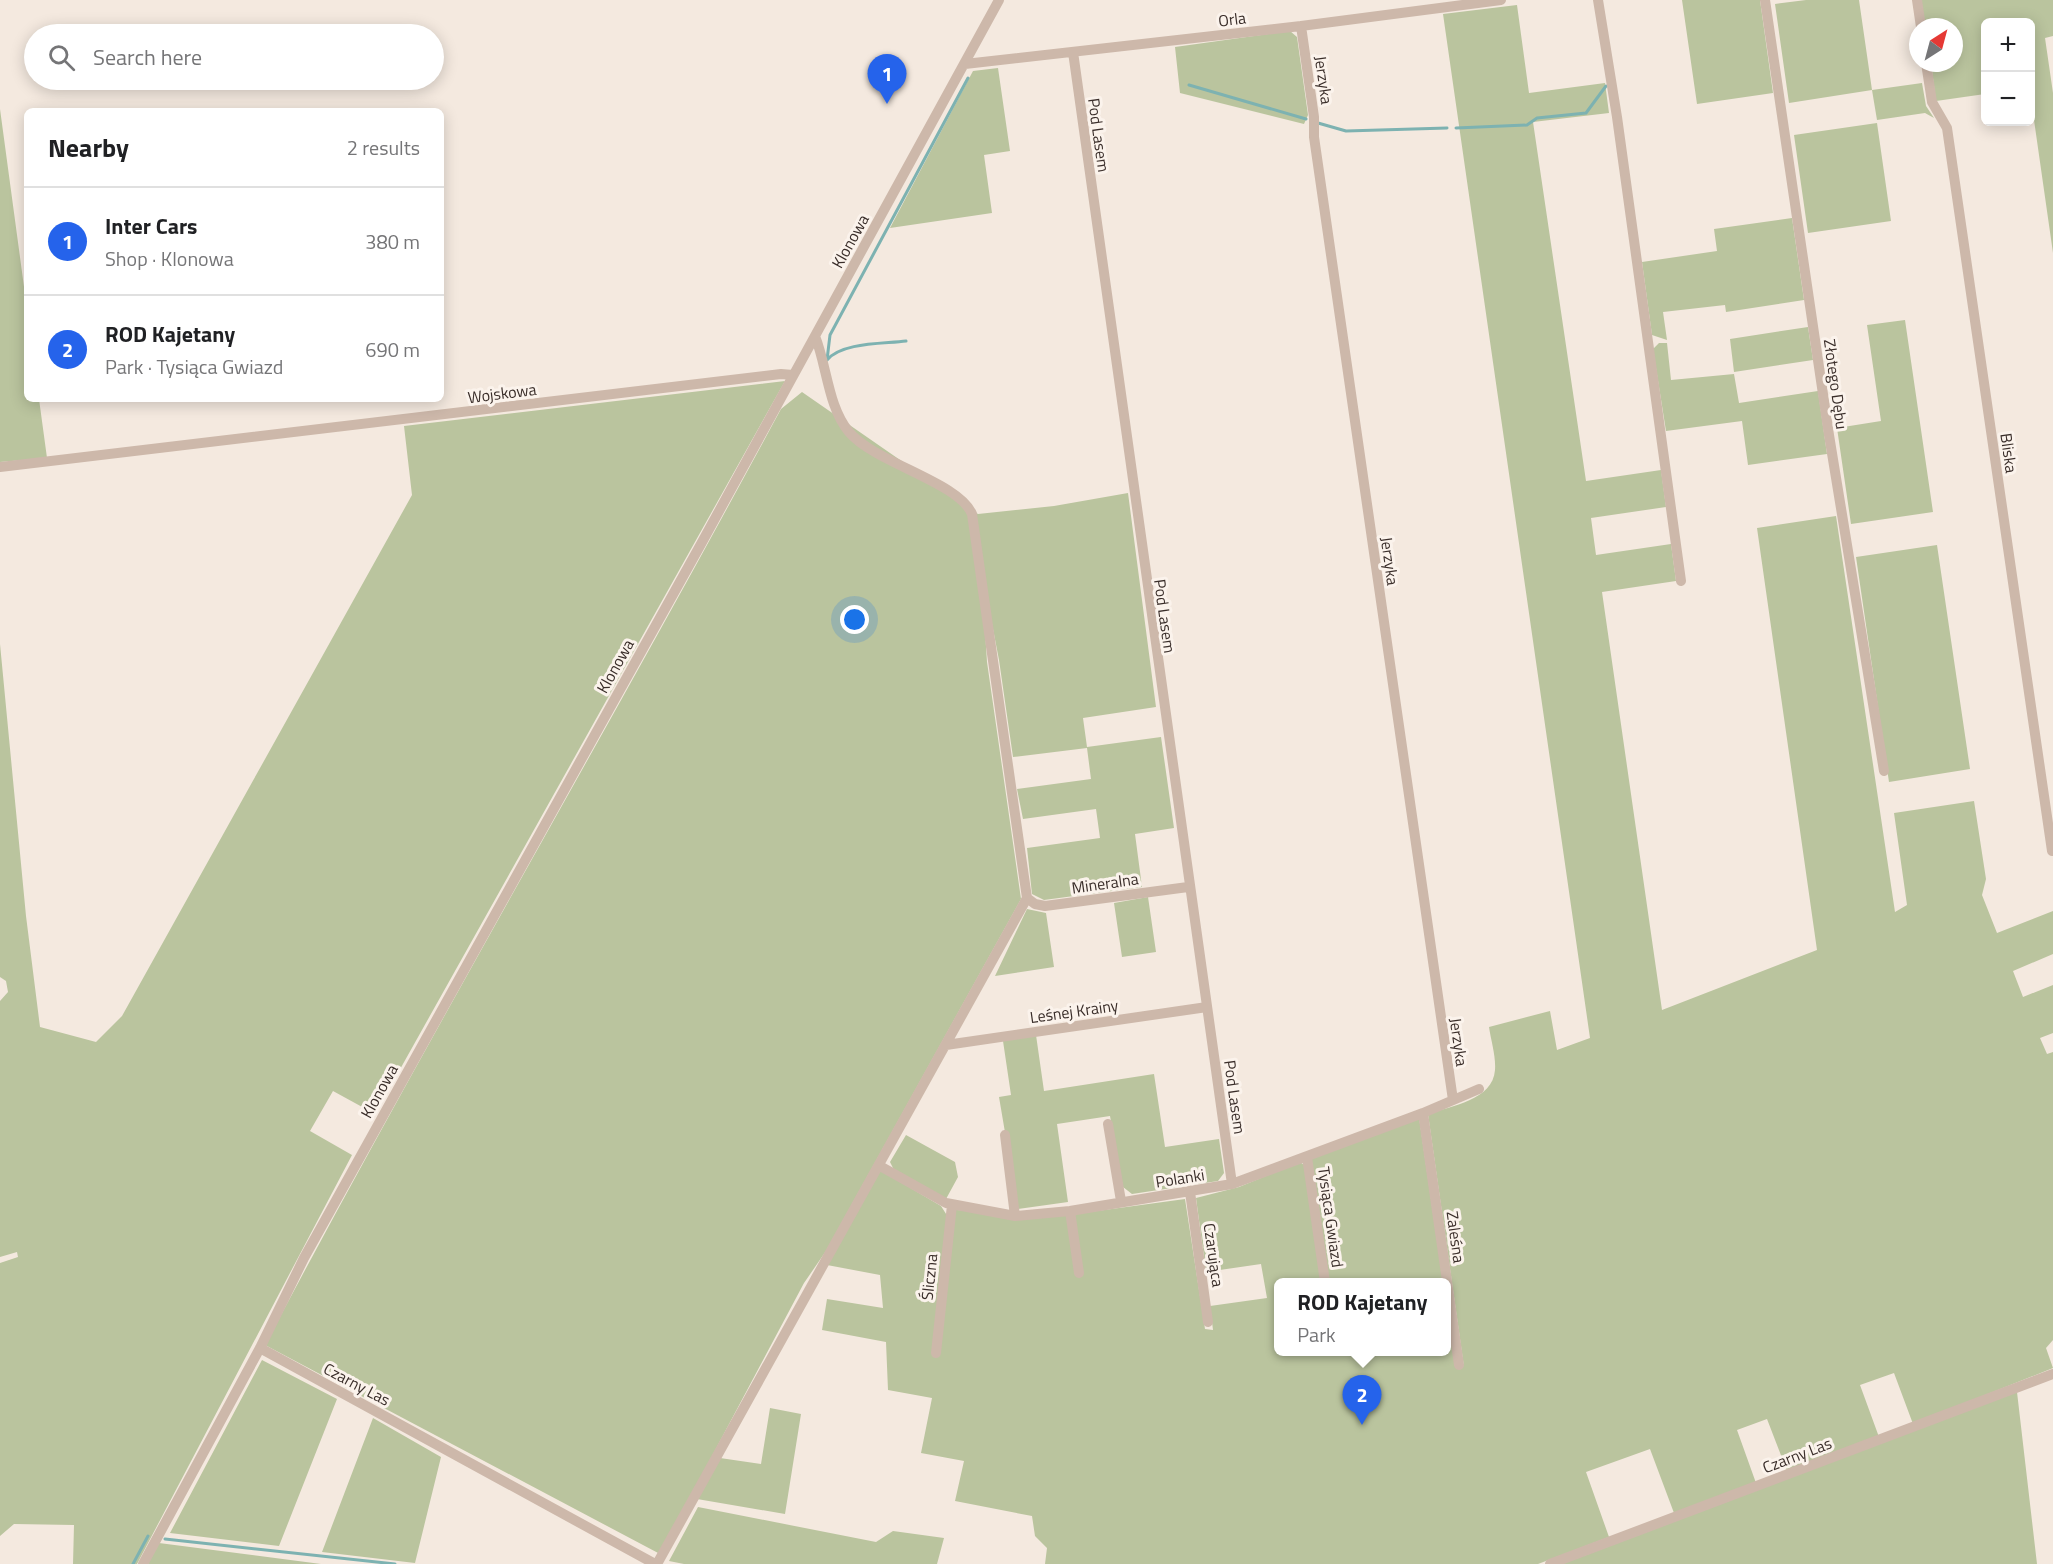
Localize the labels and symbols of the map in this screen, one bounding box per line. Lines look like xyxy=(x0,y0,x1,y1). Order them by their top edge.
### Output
street label: Orla xyxy=(1217,5,1247,33)
north arrow xyxy=(1909,18,1963,72)
pin: 1 xyxy=(868,54,906,104)
street label: Jerzyka xyxy=(1309,54,1339,106)
street label: Pod Lasem xyxy=(1082,96,1116,174)
street label: Klonowa xyxy=(825,210,875,272)
street label: Złotego Dębu xyxy=(1818,337,1854,431)
street label: Wojskowa xyxy=(466,377,538,409)
street label: Bliska xyxy=(1994,431,2024,475)
street label: Jerzyka xyxy=(1375,535,1405,587)
street label: Pod Lasem xyxy=(1148,577,1182,655)
your location xyxy=(840,605,869,634)
street label: Klonowa xyxy=(590,635,640,697)
street label: Mineralna xyxy=(1070,866,1140,900)
street label: Leśnej Krainy xyxy=(1028,993,1120,1029)
street label: Jerzyka xyxy=(1444,1016,1474,1068)
street label: Pod Lasem xyxy=(1218,1058,1252,1136)
street label: Klonowa xyxy=(354,1060,404,1122)
street label: Polanki xyxy=(1154,1162,1206,1194)
street label: Tysiąca Gwiazd xyxy=(1312,1165,1350,1269)
street label: Zaleśna xyxy=(1440,1209,1472,1265)
street label: Czarująca xyxy=(1198,1221,1230,1289)
street label: Śliczna xyxy=(915,1252,943,1302)
street label: Czarny Las xyxy=(319,1356,395,1412)
pin: 2 xyxy=(1342,1376,1382,1425)
street label: Czarny Las xyxy=(1759,1431,1835,1479)

